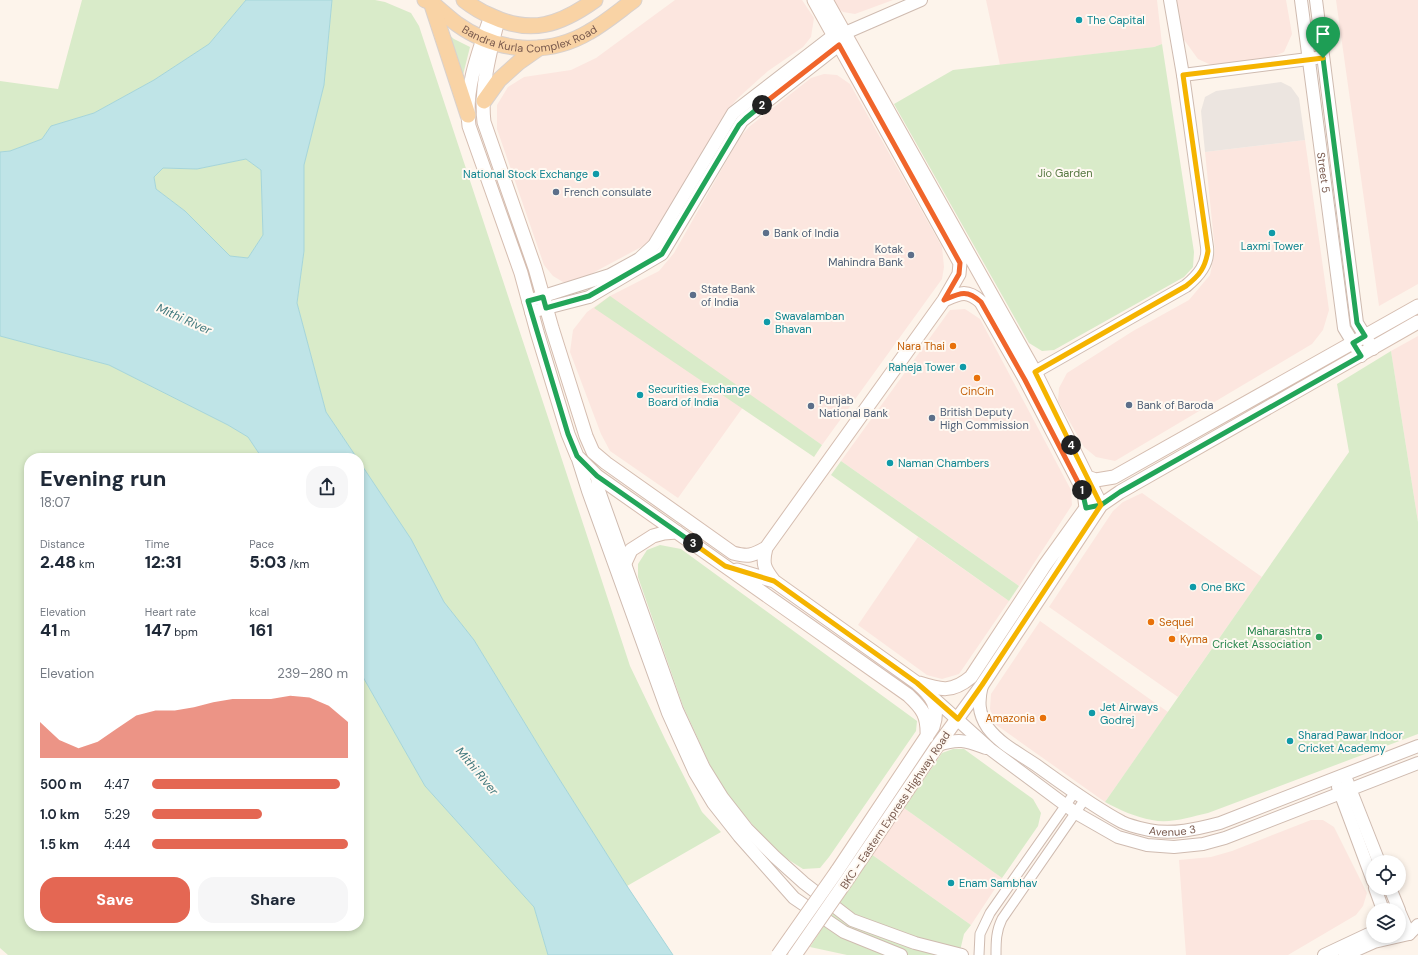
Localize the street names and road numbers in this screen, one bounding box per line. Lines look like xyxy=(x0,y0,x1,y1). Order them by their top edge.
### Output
street label: Bandra Kurla Complex Road xyxy=(460,18,600,32)
street label: Street 5 xyxy=(1314,151,1333,194)
street label: BKC - Eastern Express Highway Road xyxy=(837,728,953,892)
street label: Avenue 3 xyxy=(1148,822,1197,839)

